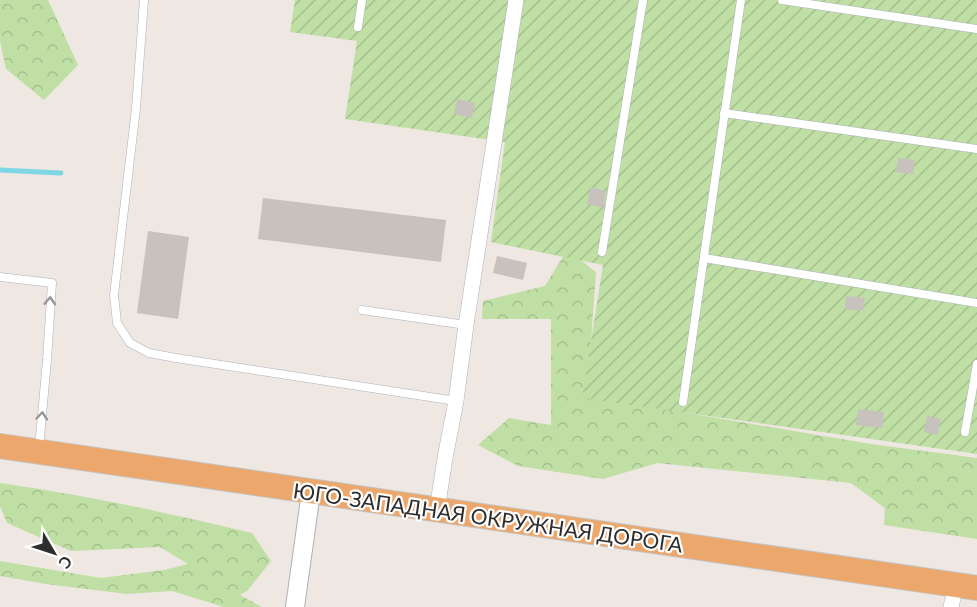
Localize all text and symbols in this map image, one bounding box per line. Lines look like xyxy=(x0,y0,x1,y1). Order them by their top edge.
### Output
one-way arrow xyxy=(44,297,57,306)
one-way arrow xyxy=(35,411,48,420)
street label: ЮГО-ЗАПАДНАЯ ОКРУЖНАЯ ДОРОГА xyxy=(292,477,685,557)
north arrow xyxy=(24,523,84,583)
text: С xyxy=(55,553,77,573)

